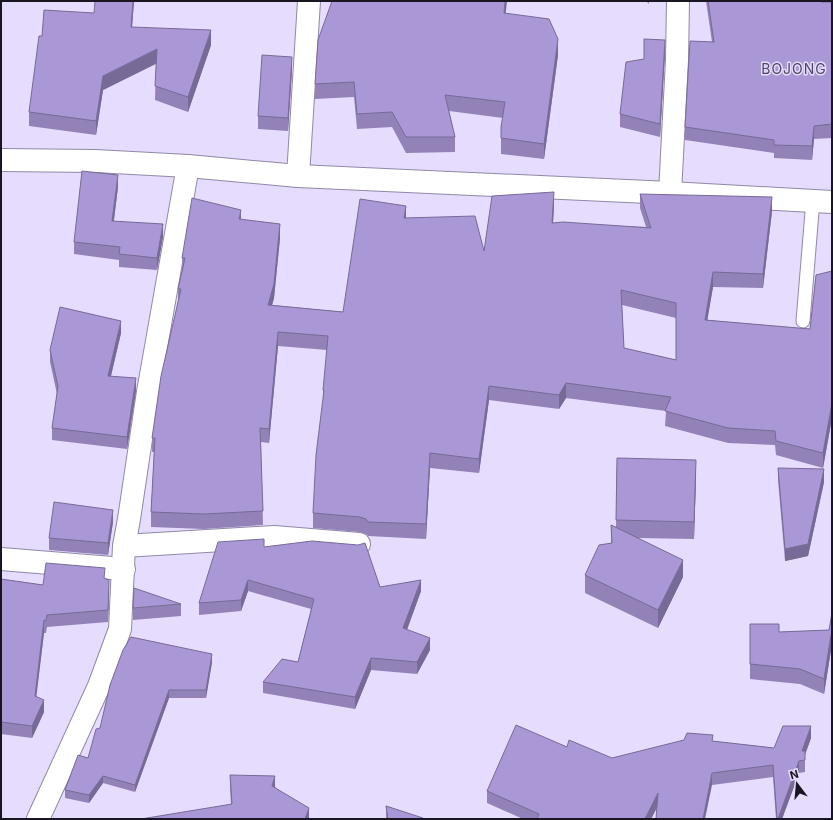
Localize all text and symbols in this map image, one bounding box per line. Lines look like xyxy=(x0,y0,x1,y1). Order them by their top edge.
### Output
district label: BOJONG xyxy=(761,60,827,77)
north arrow xyxy=(777,764,817,804)
text: N xyxy=(788,767,800,782)

